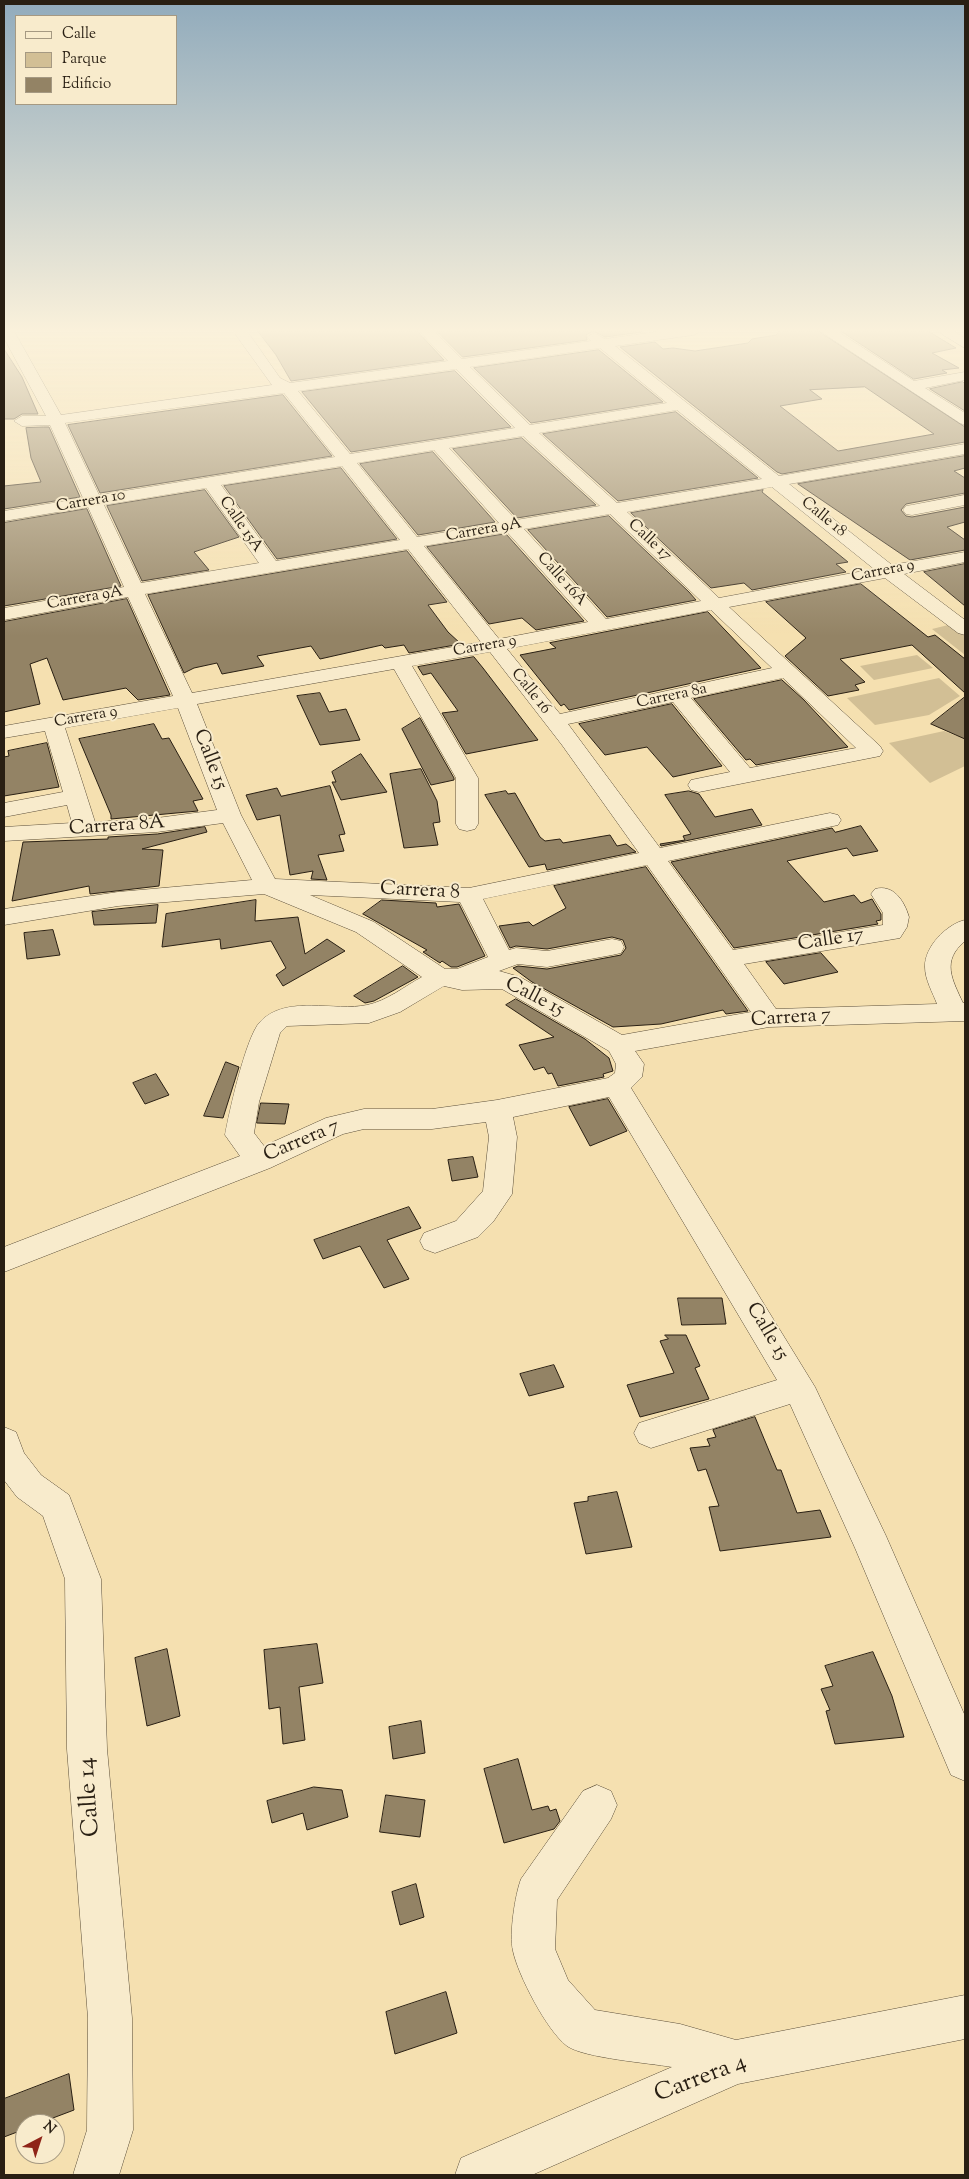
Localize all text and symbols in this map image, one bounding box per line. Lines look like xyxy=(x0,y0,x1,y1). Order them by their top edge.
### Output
legend xyxy=(15,15,178,105)
text: Calle xyxy=(62,24,96,45)
text: Parque xyxy=(62,49,106,70)
text: Edificio xyxy=(62,74,111,95)
street label: Carrera 10 xyxy=(55,486,127,518)
street label: Calle 15A xyxy=(214,493,266,557)
street label: Calle 18 xyxy=(796,494,850,542)
street label: Carrera 9A xyxy=(445,515,523,547)
street label: Calle 17 xyxy=(623,516,675,566)
street label: Calle 16A xyxy=(532,549,590,611)
street label: Carrera 9 xyxy=(850,556,916,588)
street label: Carrera 9A xyxy=(46,583,124,615)
street label: Carrera 9 xyxy=(452,632,518,662)
street label: Calle 16 xyxy=(506,665,554,719)
street label: Carrera 8a xyxy=(635,680,709,714)
street label: Carrera 9 xyxy=(53,703,119,733)
street label: Calle 15 xyxy=(186,726,232,794)
street label: Carrera 8A xyxy=(68,812,166,842)
street label: Carrera 8 xyxy=(379,878,461,906)
street label: Calle 17 xyxy=(796,924,866,958)
street label: Calle 15 xyxy=(500,973,568,1023)
street label: Carrera 7 xyxy=(750,1004,832,1034)
street label: Carrera 7 xyxy=(260,1115,344,1169)
street label: Calle 15 xyxy=(739,1299,793,1365)
street label: Calle 14 xyxy=(74,1756,108,1838)
street label: Carrera 4 xyxy=(651,2049,751,2111)
north arrow xyxy=(15,2114,65,2164)
text: N xyxy=(38,2117,60,2140)

